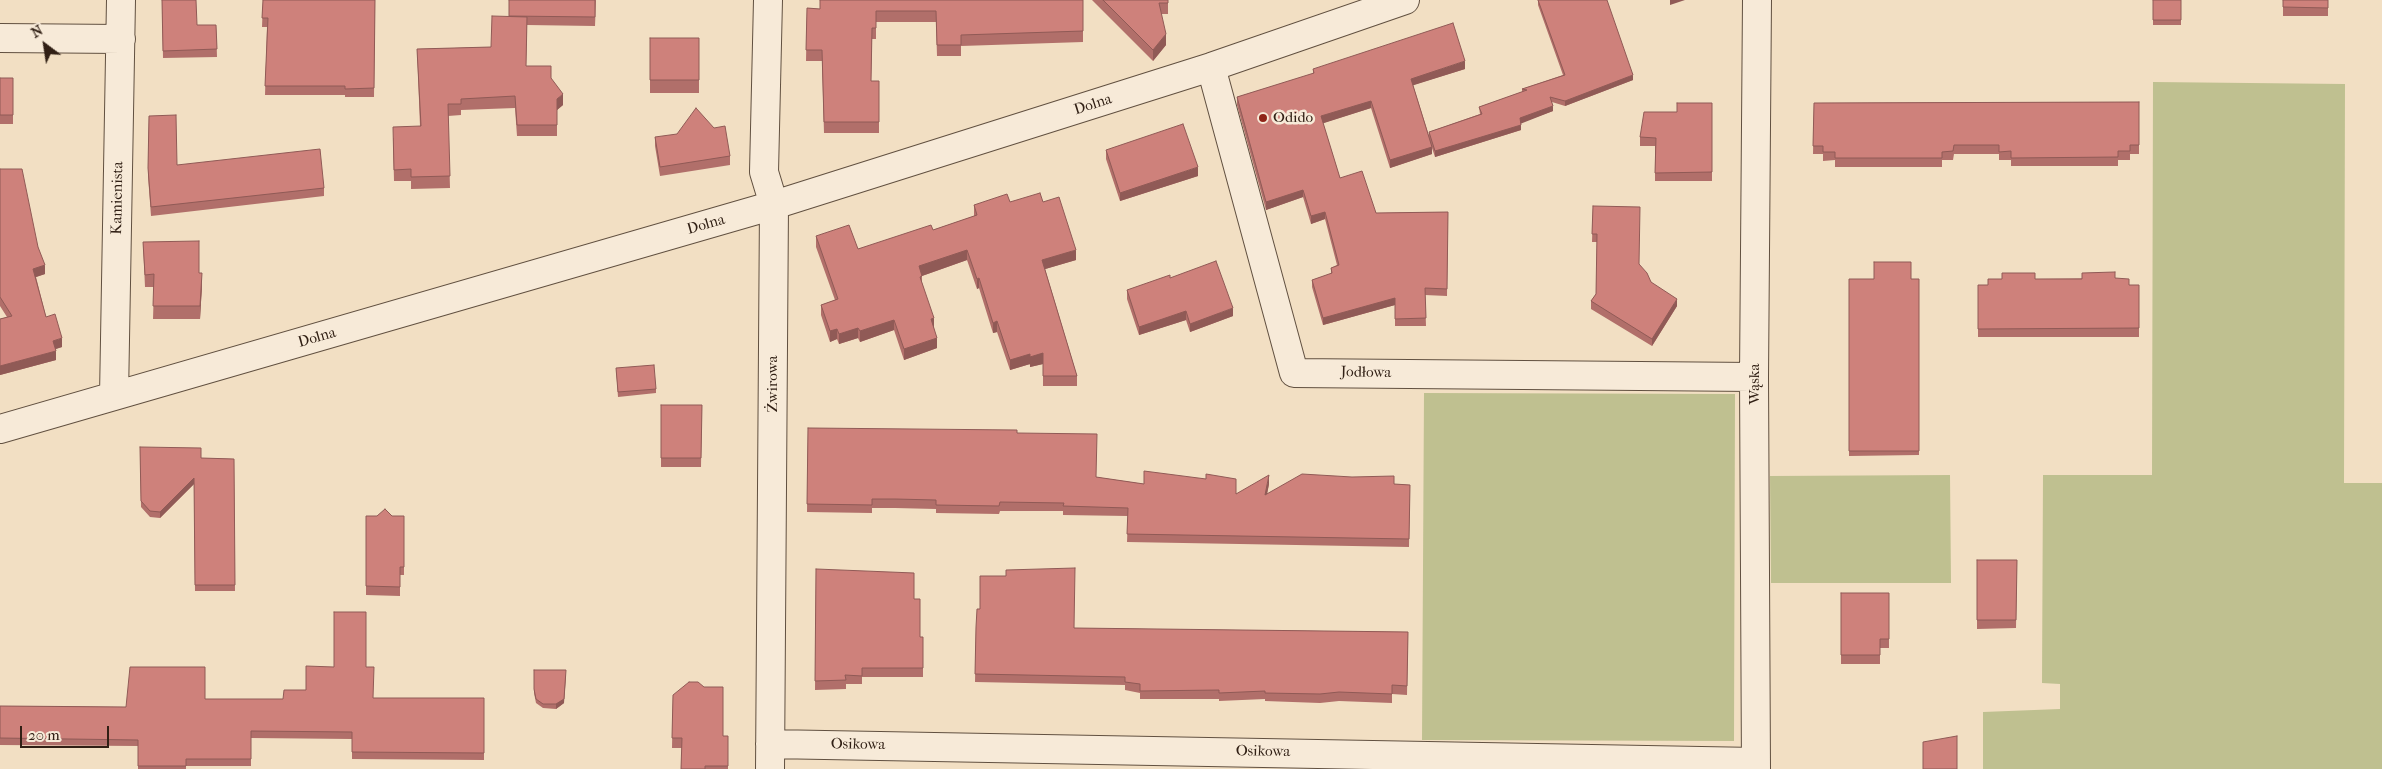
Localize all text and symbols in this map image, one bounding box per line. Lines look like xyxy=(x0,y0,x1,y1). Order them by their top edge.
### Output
north arrow xyxy=(20,20,70,70)
text: N xyxy=(28,22,46,42)
street label: Dolna xyxy=(1072,90,1114,120)
place label: Odido xyxy=(1273,109,1313,127)
marker: Odido xyxy=(1257,112,1269,124)
street label: Kamienista xyxy=(108,161,128,235)
street label: Dolna xyxy=(685,211,727,239)
street label: Dolna xyxy=(296,324,338,352)
street label: Żwirowa xyxy=(764,356,782,412)
street label: Jodłowa xyxy=(1341,364,1391,382)
street label: Wąska xyxy=(1746,364,1764,404)
scale bar xyxy=(22,716,111,748)
text: 20 m xyxy=(28,726,60,744)
street label: Osikowa xyxy=(831,736,885,754)
street label: Osikowa xyxy=(1236,743,1290,761)

